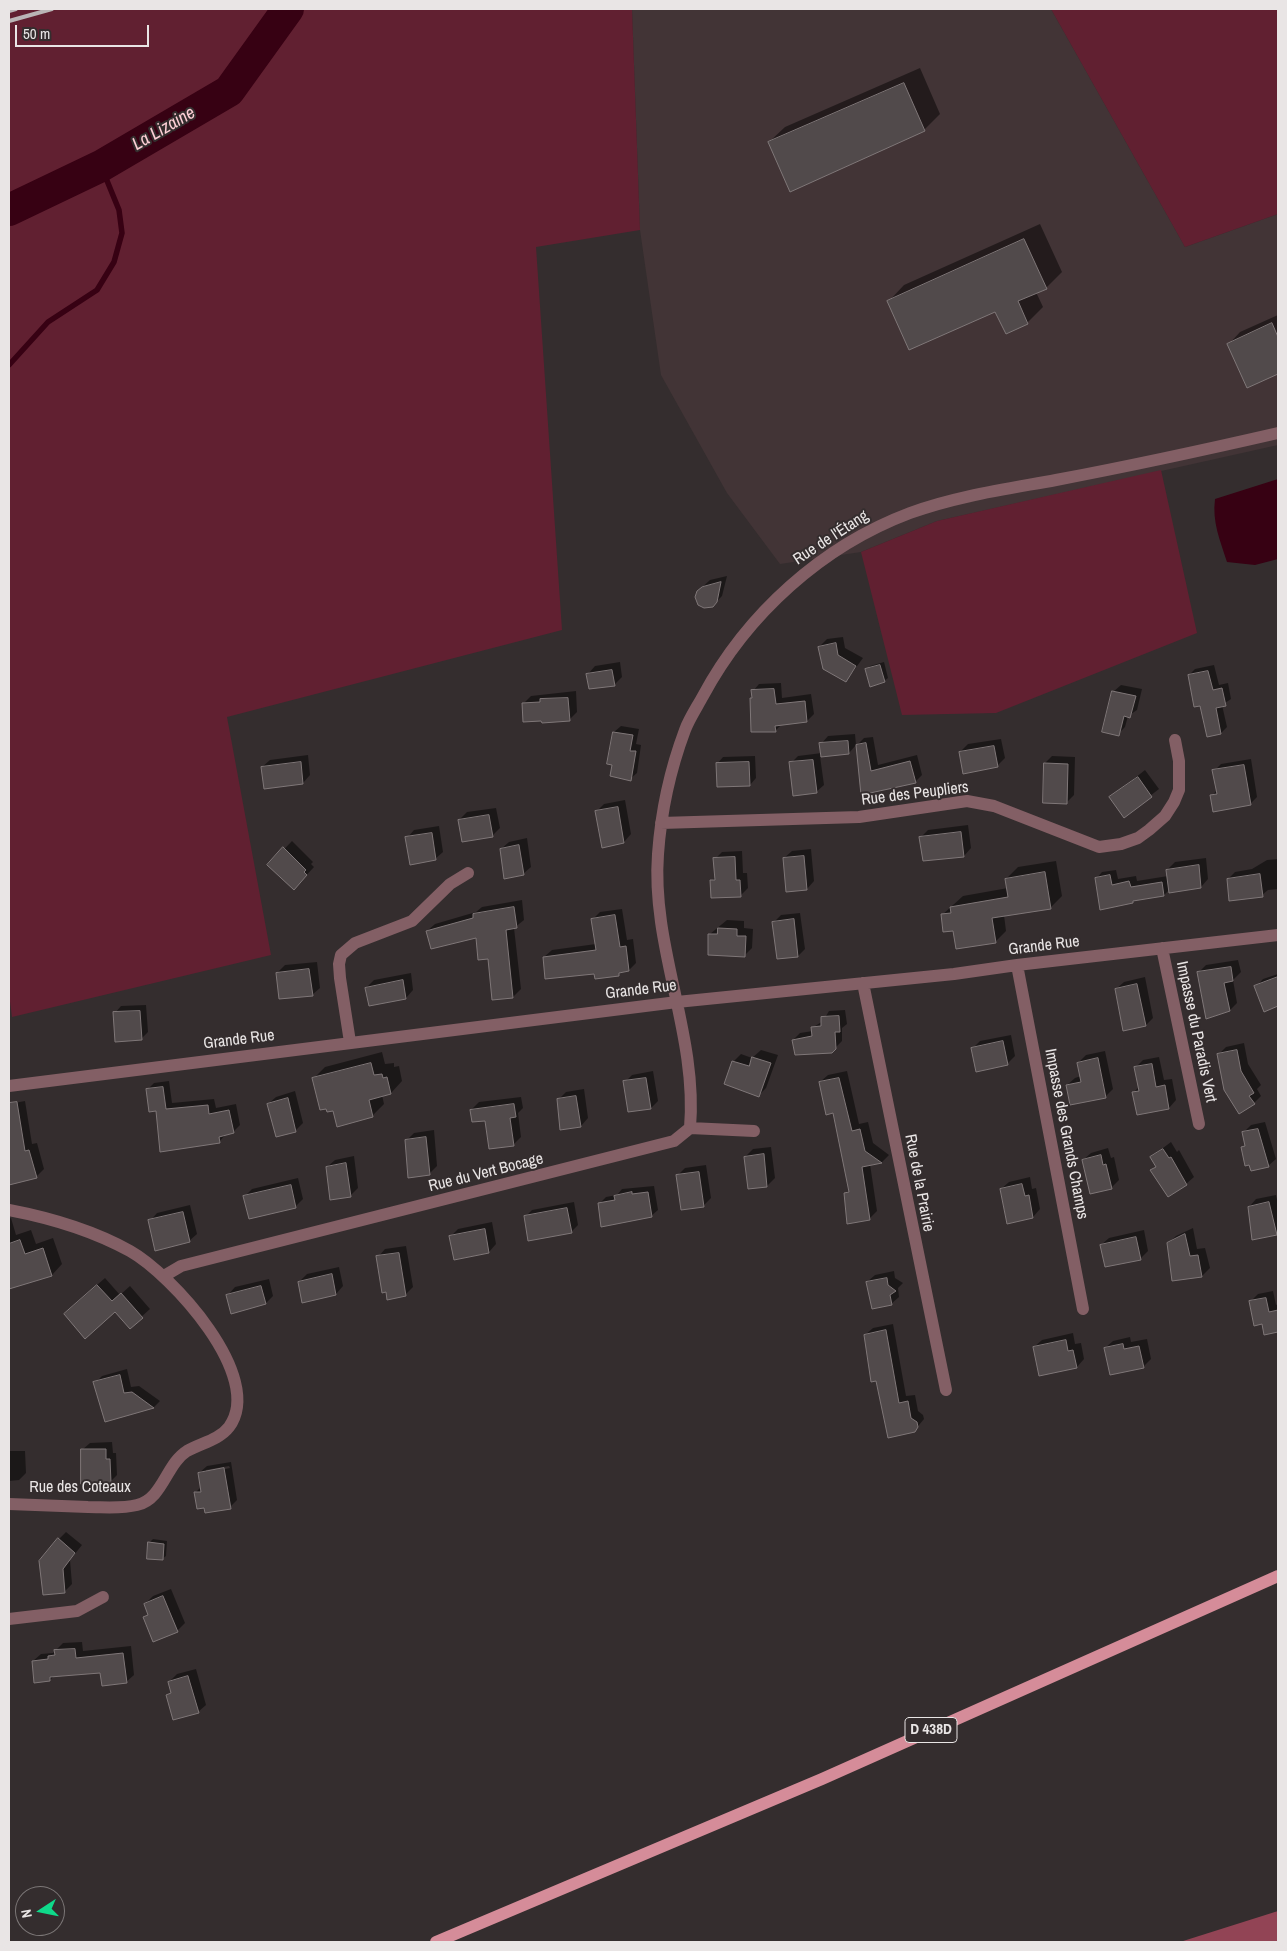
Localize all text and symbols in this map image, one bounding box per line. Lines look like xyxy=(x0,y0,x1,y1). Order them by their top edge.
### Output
scale bar xyxy=(18,15,151,47)
text: 50 m xyxy=(23,23,50,44)
water label: La Lizaine xyxy=(129,102,199,156)
street label: Rue de l'Étang xyxy=(790,507,872,569)
street label: Rue des Peupliers xyxy=(860,778,970,810)
street label: Grande Rue xyxy=(1007,932,1081,960)
street label: Impasse du Paradis Vert xyxy=(1172,960,1220,1104)
street label: Grande Rue xyxy=(604,976,678,1004)
street label: Grande Rue xyxy=(202,1026,276,1054)
street label: Impasse des Grands Champs xyxy=(1040,1047,1092,1221)
street label: Rue de la Prairie xyxy=(900,1132,938,1234)
street label: Rue du Vert Bocage xyxy=(427,1149,545,1197)
street label: Rue des Coteaux xyxy=(29,1478,131,1498)
road number: D 438D xyxy=(905,1718,957,1742)
north arrow xyxy=(15,1886,65,1936)
text: N xyxy=(17,1908,36,1919)

